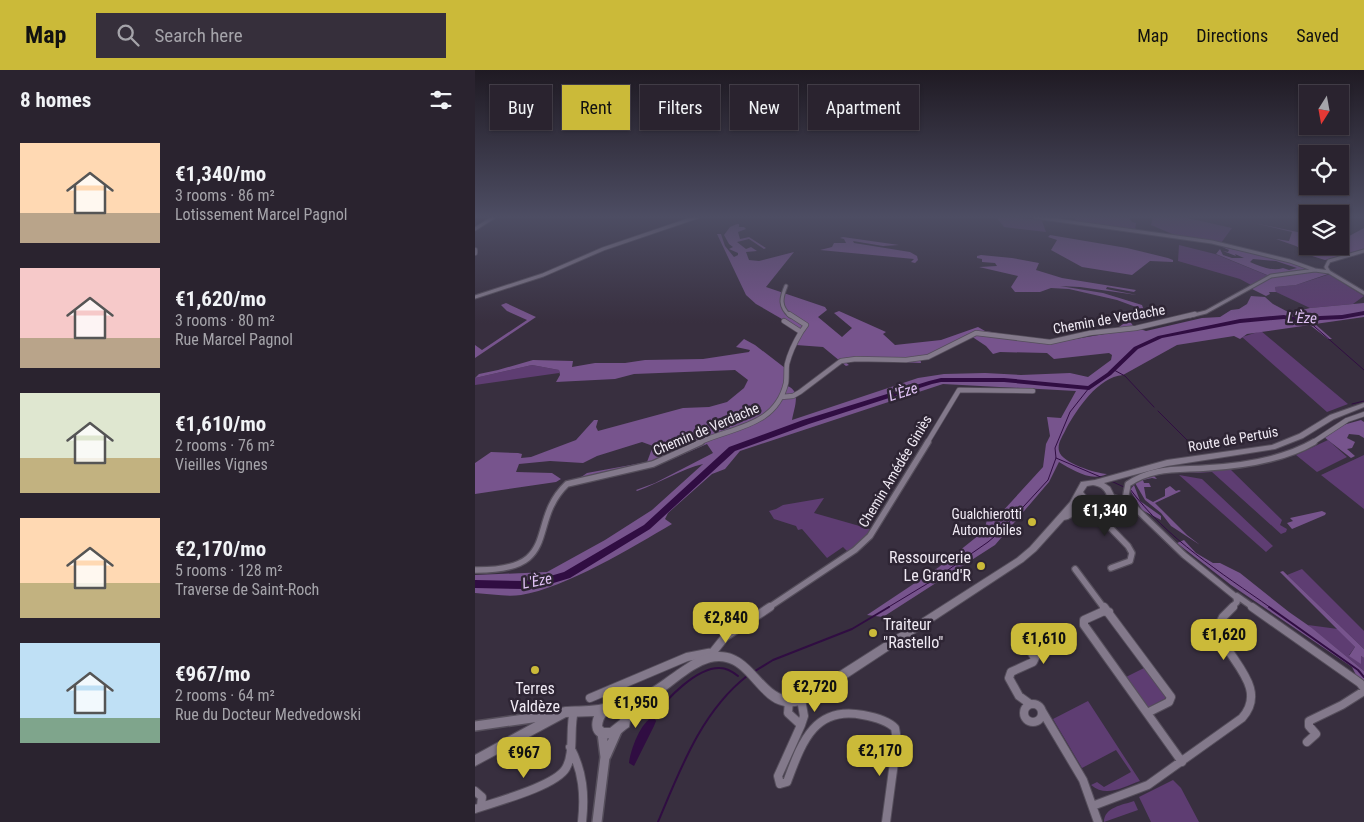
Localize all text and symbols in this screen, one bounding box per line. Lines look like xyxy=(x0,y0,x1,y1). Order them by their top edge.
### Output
search box xyxy=(96,13,446,58)
text: Map xyxy=(25,21,66,49)
icon: search xyxy=(114,21,142,49)
text: Search here xyxy=(154,24,243,47)
text: Map xyxy=(1137,25,1168,46)
text: Directions xyxy=(1196,25,1268,46)
text: Saved xyxy=(1296,25,1339,46)
chip: Buy xyxy=(490,85,552,130)
chip: Rent xyxy=(562,85,630,130)
chip: Filters xyxy=(640,85,720,130)
chip: New xyxy=(730,85,798,130)
chip: Apartment xyxy=(808,85,919,130)
north arrow xyxy=(1299,85,1349,135)
map controls xyxy=(1299,85,1349,255)
icon: filters xyxy=(427,86,455,114)
text: 8 homes xyxy=(20,88,91,112)
button: locate xyxy=(1299,145,1349,195)
text: €1,340/mo xyxy=(175,162,266,186)
icon: home xyxy=(60,163,120,223)
text: 3 rooms · 86 m² xyxy=(175,186,275,205)
text: Lotissement Marcel Pagnol xyxy=(175,205,347,224)
button: layers xyxy=(1299,205,1349,255)
text: €1,620/mo xyxy=(175,287,266,311)
icon: home xyxy=(60,288,120,348)
street label: Chemin de Verdache xyxy=(1052,301,1167,337)
water label: L'Èze xyxy=(1287,309,1317,327)
text: 3 rooms · 80 m² xyxy=(175,311,275,330)
text: Rue Marcel Pagnol xyxy=(175,330,293,349)
water label: L'Èze xyxy=(886,379,920,405)
street label: Chemin de Verdache xyxy=(651,399,762,459)
text: €1,610/mo xyxy=(175,412,266,436)
street label: Chemin Amédée Giniès xyxy=(855,412,935,530)
icon: home xyxy=(60,413,120,473)
street label: Route de Pertuis xyxy=(1187,423,1279,455)
text: 2 rooms · 76 m² xyxy=(175,436,275,455)
text: Vieilles Vignes xyxy=(175,455,268,474)
pin: €1,340 xyxy=(1064,494,1146,537)
text: €1,340 xyxy=(1083,501,1127,520)
place label: Gualchierotti Automobiles xyxy=(951,506,1022,538)
marker: Gualchierotti Automobiles xyxy=(1026,516,1038,528)
text: €2,170/mo xyxy=(175,537,266,561)
icon: home xyxy=(60,538,120,598)
place label: Ressourcerie Le Grand'R xyxy=(889,548,972,585)
marker: Ressourcerie Le Grand'R xyxy=(975,560,987,572)
text: 5 rooms · 128 m² xyxy=(175,561,283,580)
water label: L'Èze xyxy=(521,569,554,593)
text: Traverse de Saint-Roch xyxy=(175,580,319,599)
pin: €2,840 xyxy=(685,602,767,644)
text: €2,840 xyxy=(704,608,748,627)
place label: Traiteur "Rastello" xyxy=(883,615,943,652)
pin: €1,620 xyxy=(1183,618,1265,661)
pin: €1,610 xyxy=(1003,622,1085,665)
text: €1,620 xyxy=(1202,625,1246,644)
marker: Traiteur "Rastello" xyxy=(867,627,879,639)
text: €1,610 xyxy=(1022,629,1066,648)
text: €967/mo xyxy=(175,662,250,686)
icon: home xyxy=(60,663,120,723)
marker: Terres Valdèze xyxy=(529,664,541,676)
pin: €2,720 xyxy=(774,670,856,713)
text: €2,720 xyxy=(793,677,837,696)
place label: Terres Valdèze xyxy=(510,679,560,716)
text: 2 rooms · 64 m² xyxy=(175,686,275,705)
pin: €1,950 xyxy=(595,686,677,729)
text: €1,950 xyxy=(614,693,658,712)
text: Rue du Docteur Medvedowski xyxy=(175,705,361,724)
pin: €2,170 xyxy=(839,734,921,777)
pin: €967 xyxy=(494,736,554,779)
text: €2,170 xyxy=(858,741,902,760)
text: €967 xyxy=(508,743,540,762)

